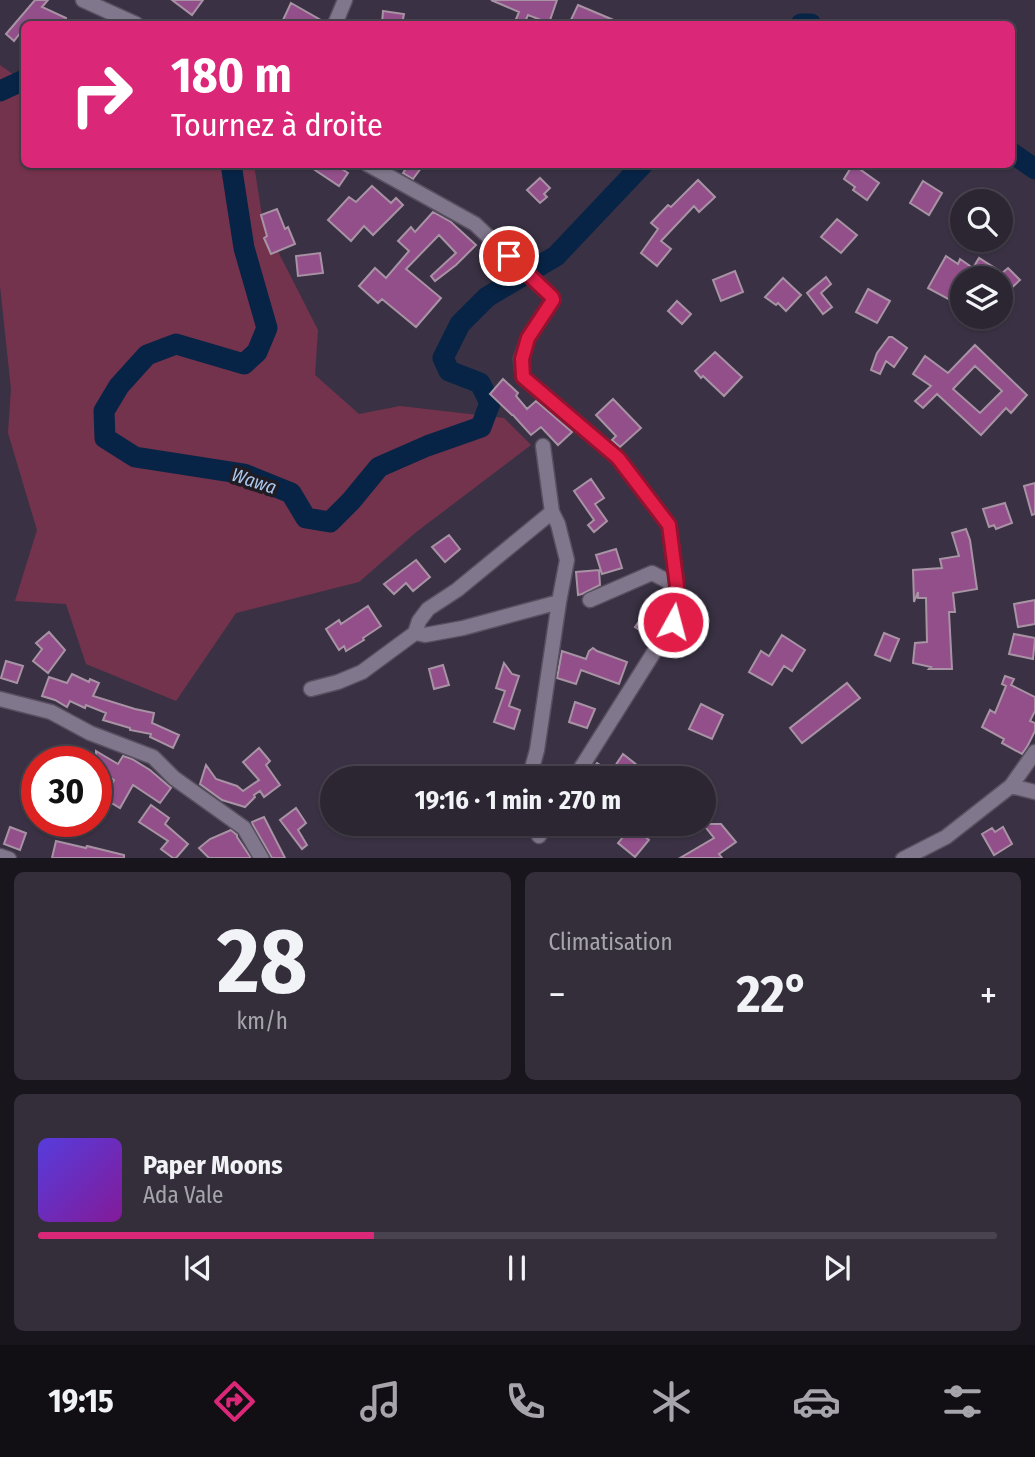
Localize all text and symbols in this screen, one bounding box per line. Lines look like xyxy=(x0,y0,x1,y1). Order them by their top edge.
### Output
text: 180 m xyxy=(171,46,292,105)
icon: right xyxy=(56,49,147,140)
text: Tournez à droite xyxy=(171,106,383,144)
map controls xyxy=(950,189,1013,329)
button: search xyxy=(950,189,1013,252)
pin xyxy=(479,226,539,286)
icon: arrive xyxy=(490,237,528,275)
button: layers xyxy=(950,266,1013,329)
water label: Wawa xyxy=(229,463,279,499)
position arrow xyxy=(636,585,710,659)
speed limit sign: 30 xyxy=(21,746,112,837)
text: 19:16 · 1 min · 270 m xyxy=(415,785,621,816)
text: 28 xyxy=(217,907,307,1016)
text: Climatisation xyxy=(549,928,673,956)
text: 22° xyxy=(736,963,809,1026)
text: − xyxy=(549,972,566,1018)
text: + xyxy=(980,972,997,1018)
text: km/h xyxy=(237,1007,288,1035)
text: Paper Moons xyxy=(143,1150,283,1181)
text: Ada Vale xyxy=(143,1181,223,1209)
icon: previous xyxy=(179,1249,217,1287)
icon: pause xyxy=(498,1249,536,1287)
icon: next xyxy=(818,1249,856,1287)
icon: directions xyxy=(210,1377,259,1426)
icon: music xyxy=(356,1377,405,1426)
icon: phone xyxy=(501,1377,550,1426)
icon: climate xyxy=(647,1377,696,1426)
icon: car xyxy=(792,1377,841,1426)
icon: filters xyxy=(938,1377,987,1426)
text: 19:15 xyxy=(48,1382,114,1420)

